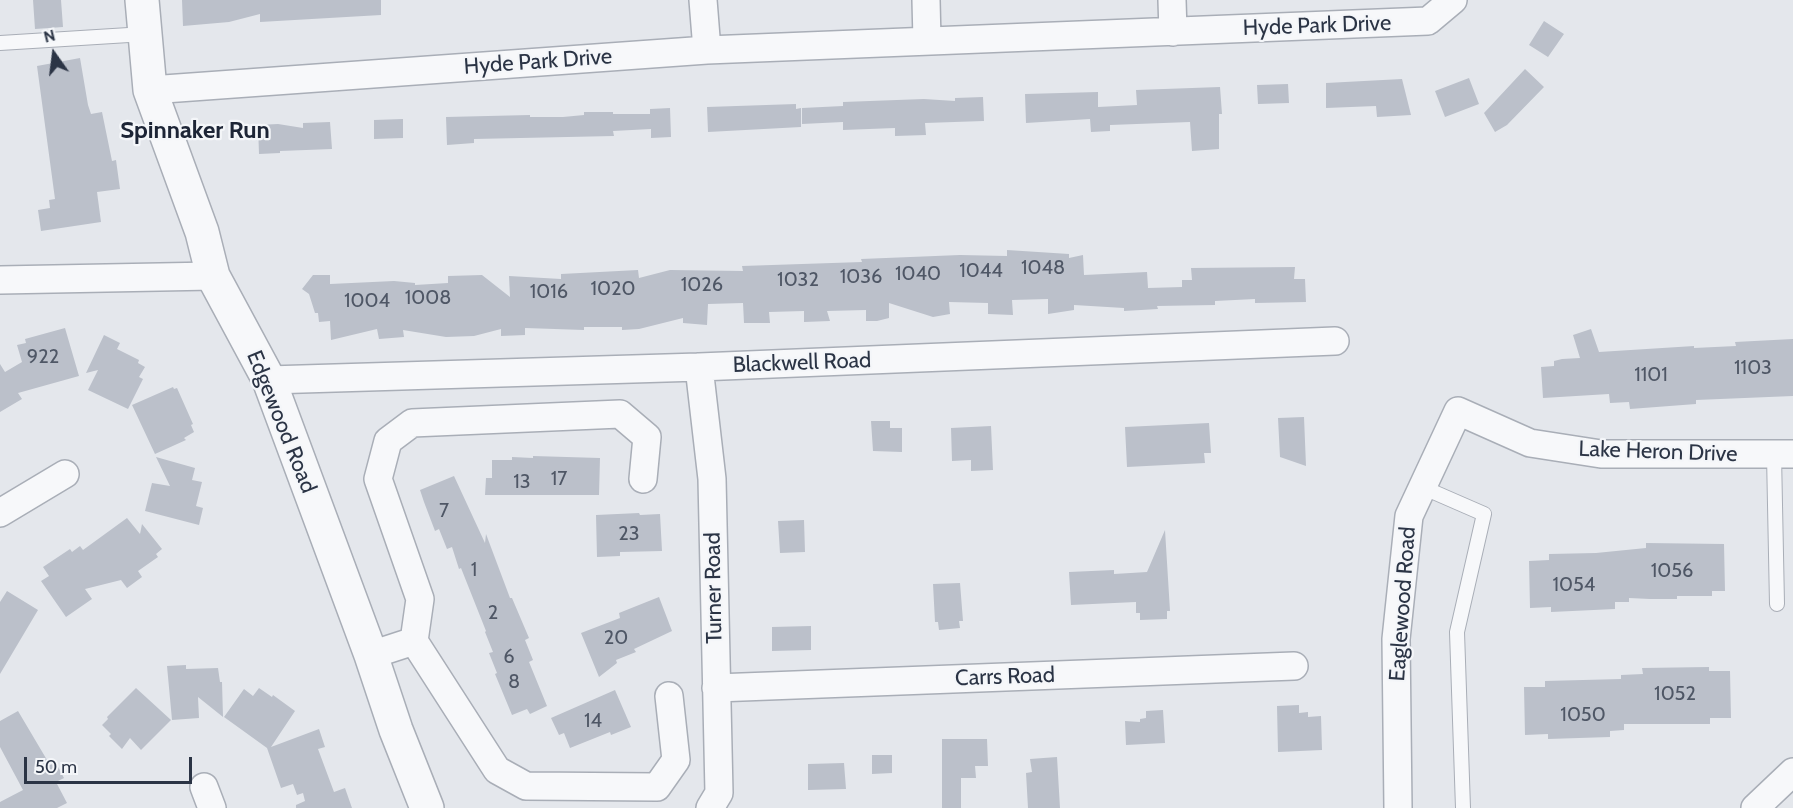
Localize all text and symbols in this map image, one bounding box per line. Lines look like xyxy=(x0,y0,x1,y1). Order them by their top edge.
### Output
street label: Hyde Park Drive xyxy=(1242,10,1392,42)
north arrow xyxy=(24,24,84,84)
text: N xyxy=(42,25,57,47)
street label: Hyde Park Drive xyxy=(463,44,613,80)
district label: Spinnaker Run xyxy=(120,117,270,145)
house number: 1048 xyxy=(1021,256,1065,280)
house number: 1044 xyxy=(959,259,1003,283)
house number: 1040 xyxy=(895,262,941,286)
house number: 1036 xyxy=(840,265,882,289)
house number: 1032 xyxy=(777,268,819,292)
house number: 1026 xyxy=(681,273,723,297)
house number: 1020 xyxy=(591,277,635,301)
house number: 1016 xyxy=(530,280,568,304)
house number: 1008 xyxy=(405,286,451,310)
house number: 1004 xyxy=(344,289,390,313)
house number: 922 xyxy=(27,345,59,369)
street label: Edgewood Road xyxy=(240,347,322,497)
street label: Blackwell Road xyxy=(732,347,872,379)
house number: 1103 xyxy=(1734,356,1772,380)
house number: 1101 xyxy=(1634,363,1668,387)
street label: Lake Heron Drive xyxy=(1578,436,1738,468)
house number: 17 xyxy=(551,467,567,491)
house number: 13 xyxy=(513,470,531,494)
house number: 7 xyxy=(439,499,449,523)
house number: 23 xyxy=(618,522,640,546)
street label: Eaglewood Road xyxy=(1384,526,1422,682)
street label: Turner Road xyxy=(700,532,728,644)
house number: 1 xyxy=(471,558,477,582)
house number: 1056 xyxy=(1651,559,1693,583)
house number: 1054 xyxy=(1553,573,1595,597)
house number: 2 xyxy=(488,601,498,625)
house number: 20 xyxy=(604,626,628,650)
house number: 6 xyxy=(503,645,515,669)
street label: Carrs Road xyxy=(955,662,1055,692)
house number: 8 xyxy=(508,670,520,694)
house number: 1052 xyxy=(1654,682,1696,706)
house number: 1050 xyxy=(1560,703,1606,727)
house number: 14 xyxy=(584,709,602,733)
scale bar xyxy=(27,745,195,783)
text: 50 m xyxy=(35,756,77,778)

